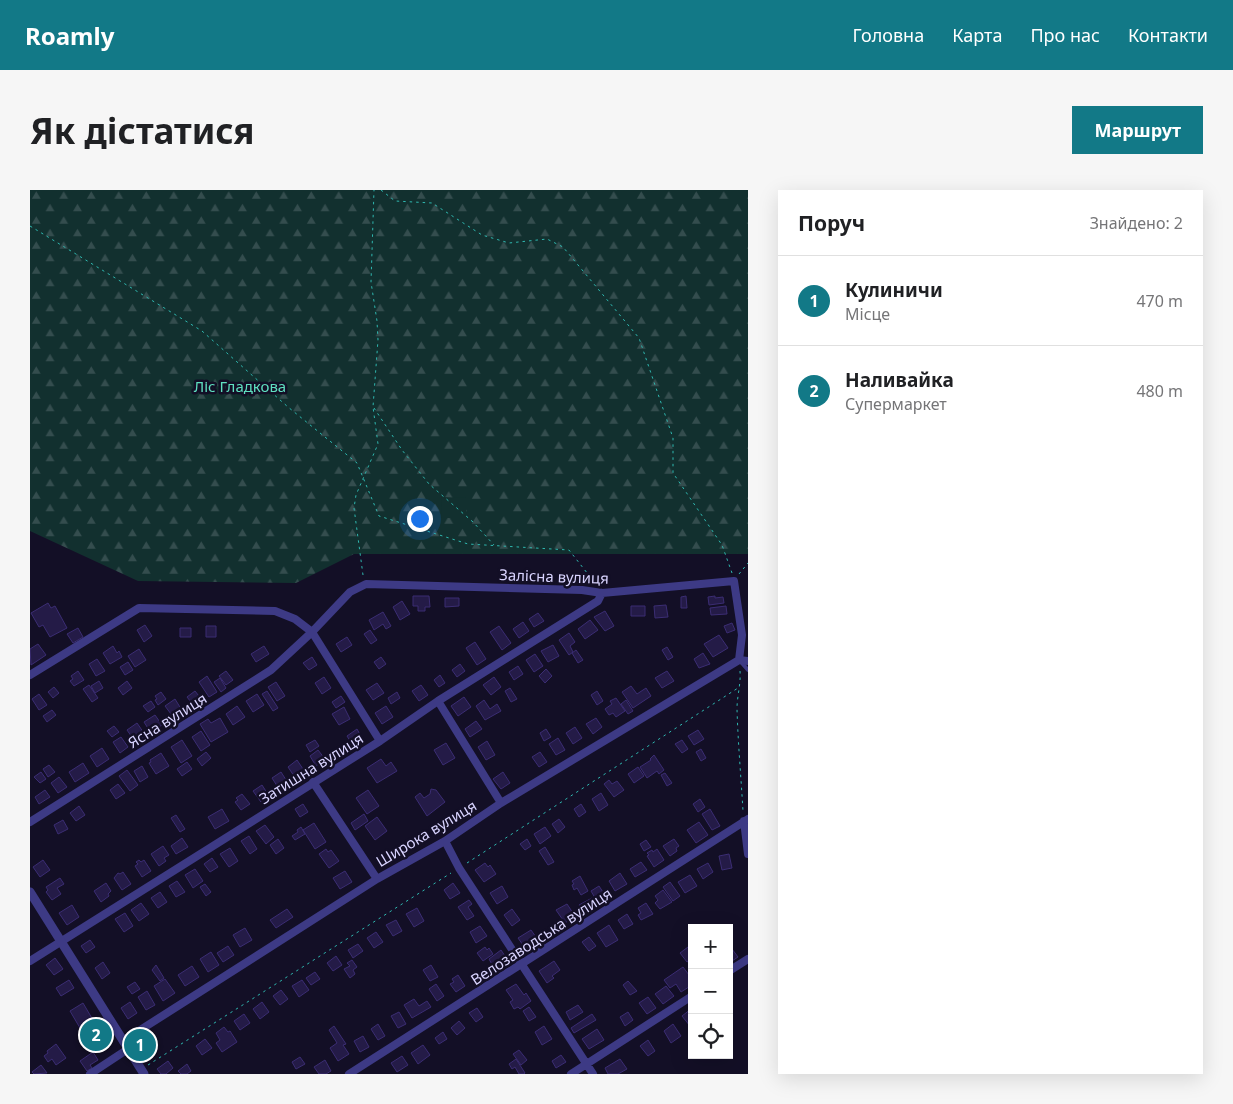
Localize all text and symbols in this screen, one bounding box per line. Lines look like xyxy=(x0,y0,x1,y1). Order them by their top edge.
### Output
text: Roamly xyxy=(25,19,114,52)
text: Головна xyxy=(853,23,924,47)
text: Карта xyxy=(952,23,1002,47)
text: Про нас xyxy=(1030,23,1100,47)
text: Контакти xyxy=(1128,23,1208,47)
button: Маршрут xyxy=(1072,106,1203,154)
text: Як дістатися xyxy=(30,107,255,154)
text: Поруч xyxy=(798,209,865,237)
text: Знайдено: 2 xyxy=(1090,212,1183,234)
text: Кулиничи xyxy=(845,277,943,303)
text: 1 xyxy=(809,290,819,312)
text: 470 m xyxy=(1136,290,1183,312)
text: Місце xyxy=(845,303,890,325)
text: Наливайка xyxy=(845,367,954,393)
park label: Ліс Гладкова xyxy=(194,376,286,396)
text: 2 xyxy=(809,380,819,402)
text: 480 m xyxy=(1136,380,1183,402)
text: Супермаркет xyxy=(845,393,947,415)
your location xyxy=(407,506,433,532)
street label: Залісна вулиця xyxy=(499,564,609,588)
street label: Ясна вулиця xyxy=(124,688,210,752)
street label: Затишна вулиця xyxy=(255,728,367,808)
street label: Широка вулиця xyxy=(372,795,480,871)
street label: Велозаводська вулиця xyxy=(467,883,615,989)
map controls xyxy=(688,924,733,1059)
button: + xyxy=(688,924,733,969)
button: − xyxy=(688,969,733,1014)
button: locate xyxy=(688,1014,733,1059)
pin: 2 xyxy=(80,1016,112,1054)
pin: 1 xyxy=(124,1026,156,1064)

